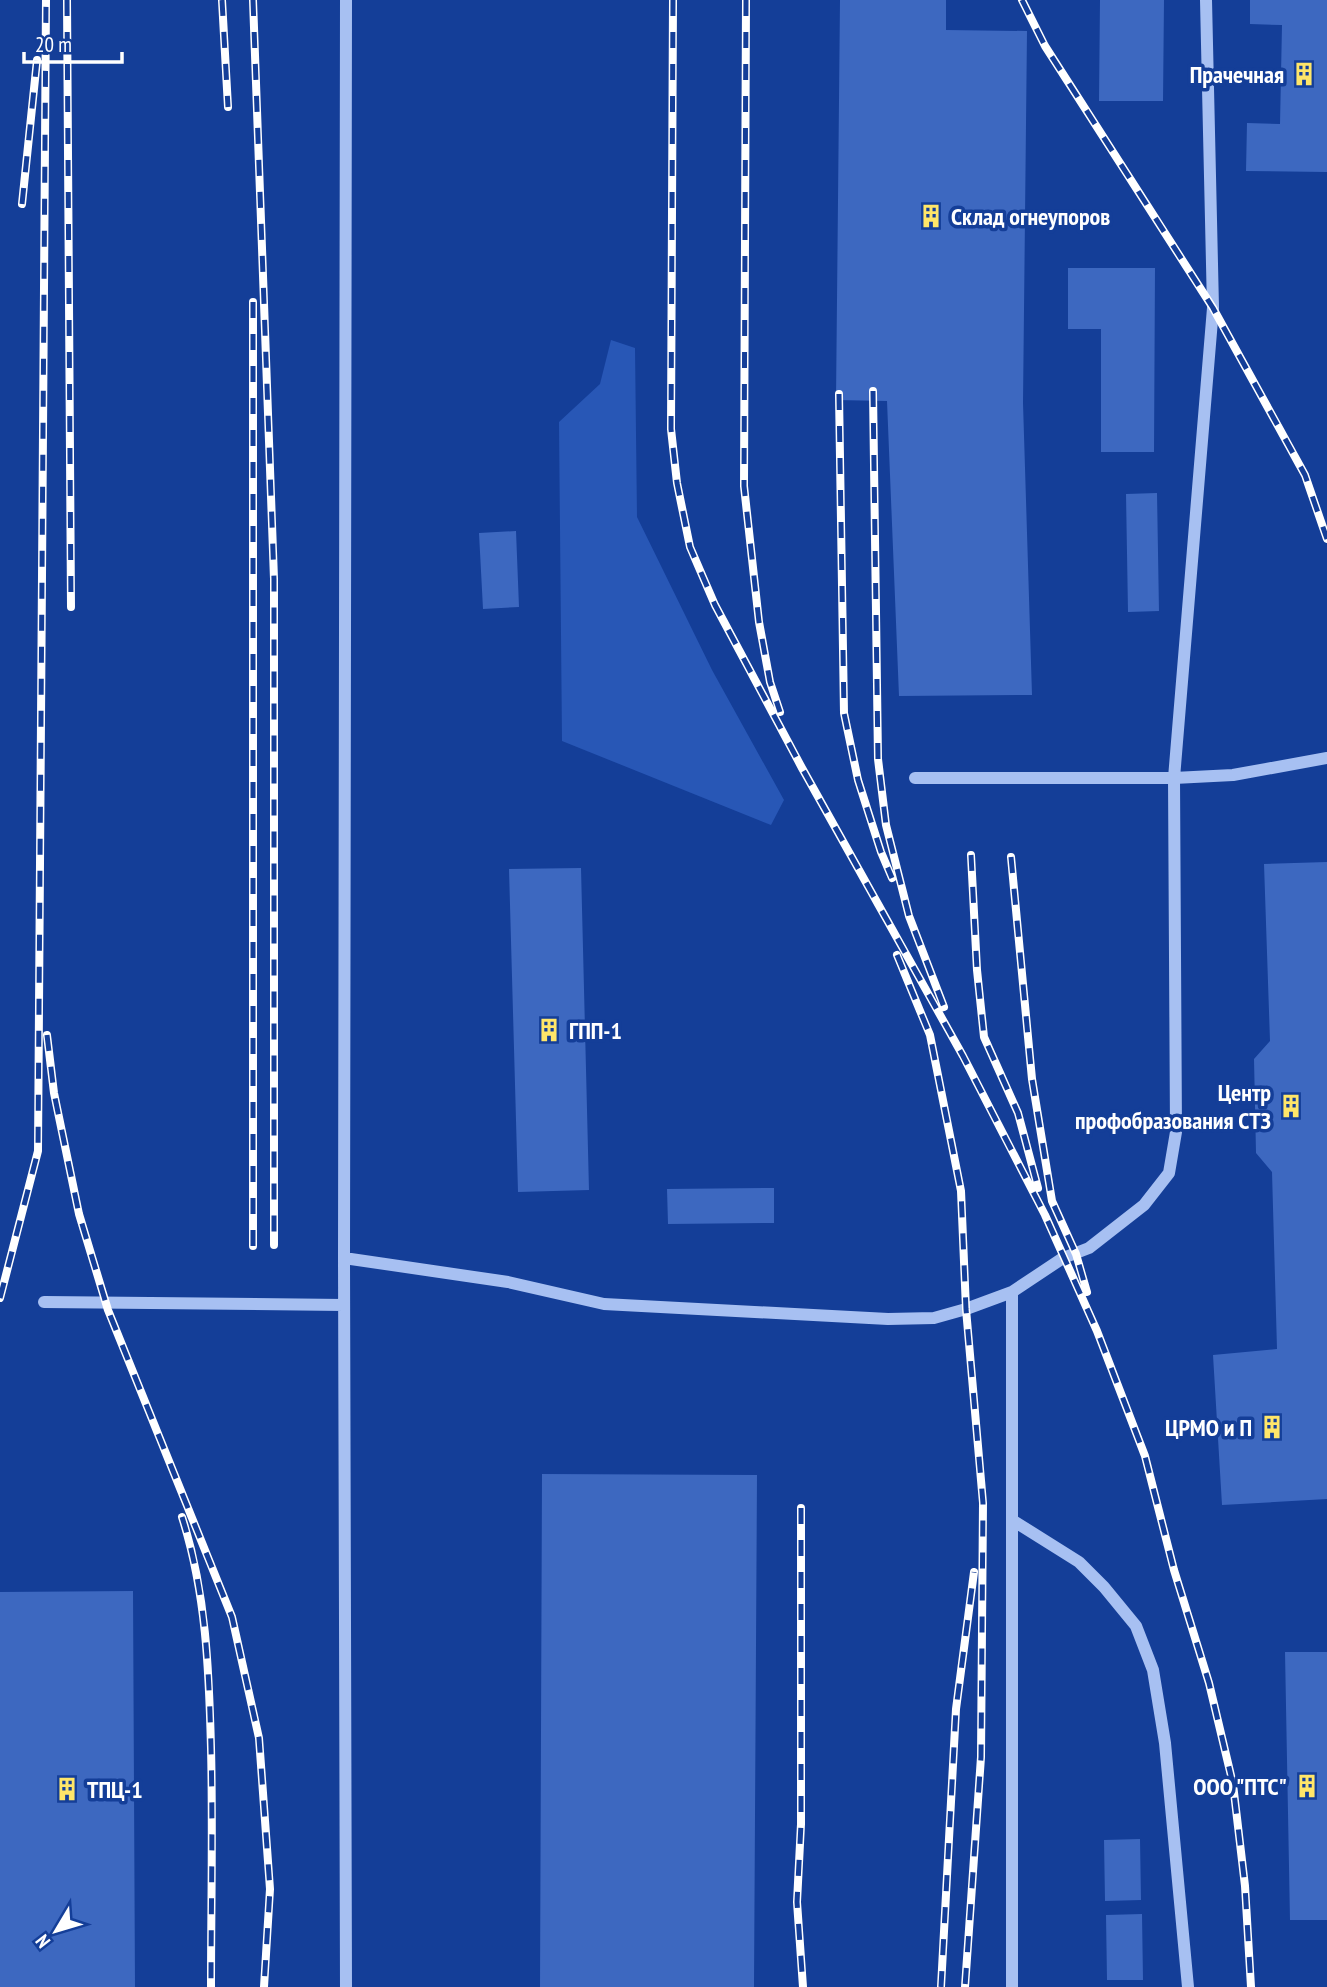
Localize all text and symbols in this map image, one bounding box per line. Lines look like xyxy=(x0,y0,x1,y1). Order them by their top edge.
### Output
scale bar xyxy=(24,21,122,65)
text: 20 m xyxy=(35,31,72,58)
place label: Прачечная xyxy=(1190,59,1284,90)
building icon: Прачечная xyxy=(1290,60,1318,88)
place label: Склад огнеупоров xyxy=(951,201,1110,232)
building icon: Склад огнеупоров xyxy=(917,202,945,230)
place label: ГПП-1 xyxy=(569,1015,622,1046)
building icon: ГПП-1 xyxy=(535,1016,563,1044)
place label: Центр профобразования СТЗ xyxy=(1075,1077,1271,1136)
building icon: Центр профобразования СТЗ xyxy=(1277,1092,1305,1120)
place label: ЦРМО и П xyxy=(1165,1412,1252,1443)
building icon: ЦРМО и П xyxy=(1258,1413,1286,1441)
place label: ООО "ПТС" xyxy=(1193,1771,1287,1802)
building icon: ООО "ПТС" xyxy=(1293,1772,1321,1800)
place label: ТПЦ-1 xyxy=(87,1774,143,1805)
building icon: ТПЦ-1 xyxy=(53,1775,81,1803)
north arrow xyxy=(21,1896,91,1966)
text: N xyxy=(30,1930,55,1953)

